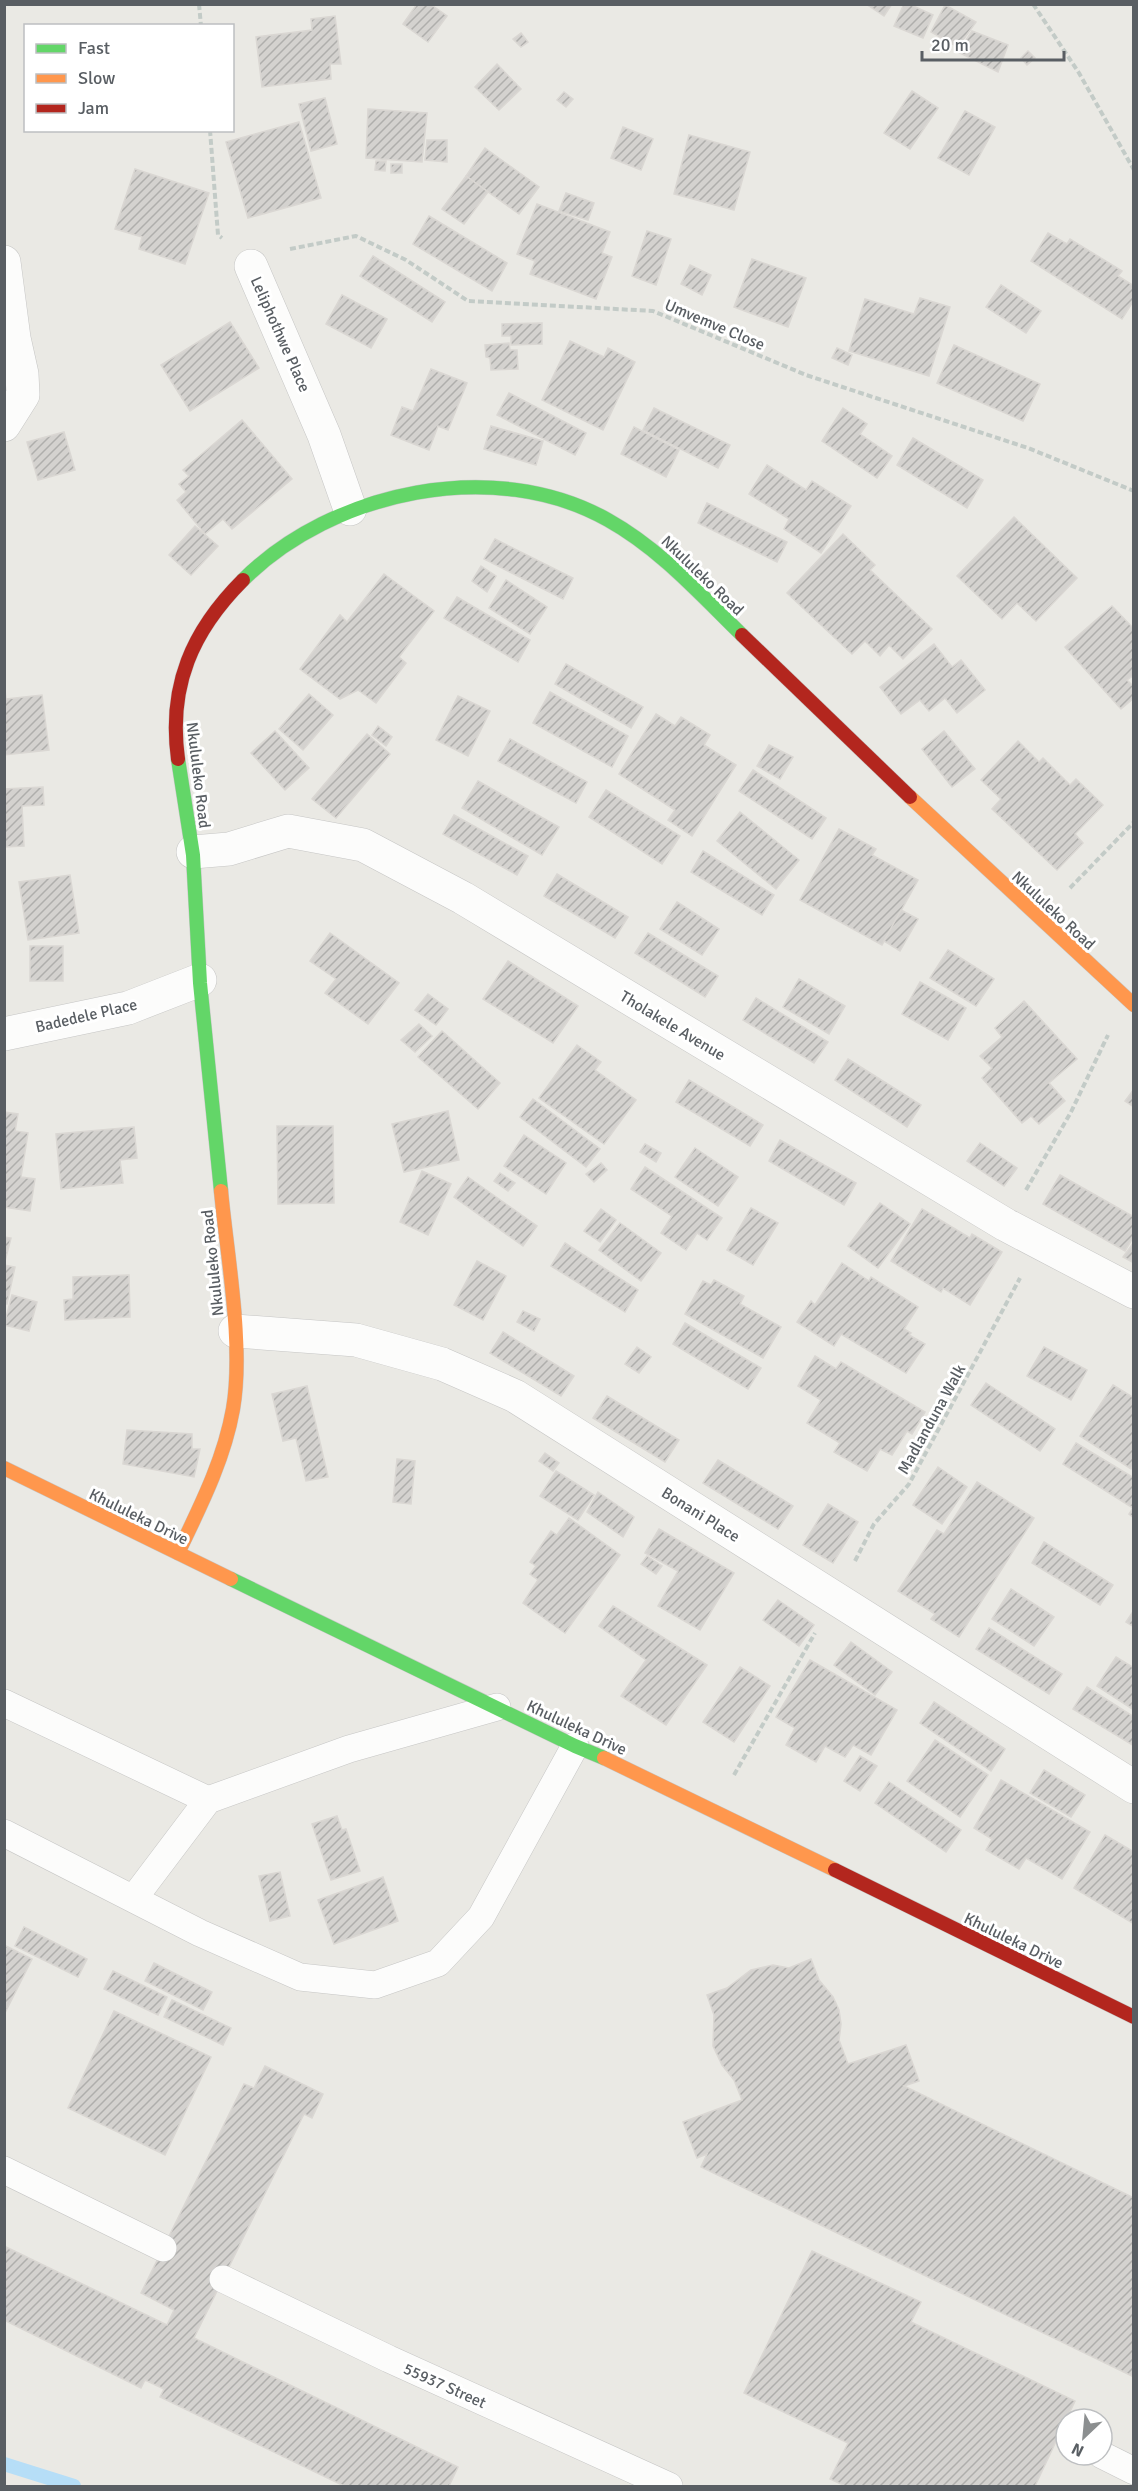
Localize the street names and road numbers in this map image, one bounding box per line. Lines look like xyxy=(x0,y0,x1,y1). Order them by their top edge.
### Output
street label: Leliphothwe Place xyxy=(246,273,315,395)
street label: Umvemve Close xyxy=(661,295,768,355)
street label: Nkululeko Road xyxy=(657,531,748,620)
street label: Nkululeko Road xyxy=(182,721,214,829)
street label: Nkululeko Road xyxy=(1007,867,1099,955)
street label: Tholakele Avenue xyxy=(616,986,729,1065)
street label: Badedele Place xyxy=(33,995,139,1037)
street label: Nkululeko Road xyxy=(197,1209,229,1317)
street label: Madlanduna Walk xyxy=(893,1361,970,1478)
street label: Bonani Place xyxy=(658,1483,743,1547)
street label: Khululeka Drive xyxy=(86,1484,192,1550)
street label: Khululeka Drive xyxy=(523,1696,630,1760)
street label: Khululeka Drive xyxy=(961,1908,1067,1974)
street label: 55937 Street xyxy=(400,2359,489,2413)

